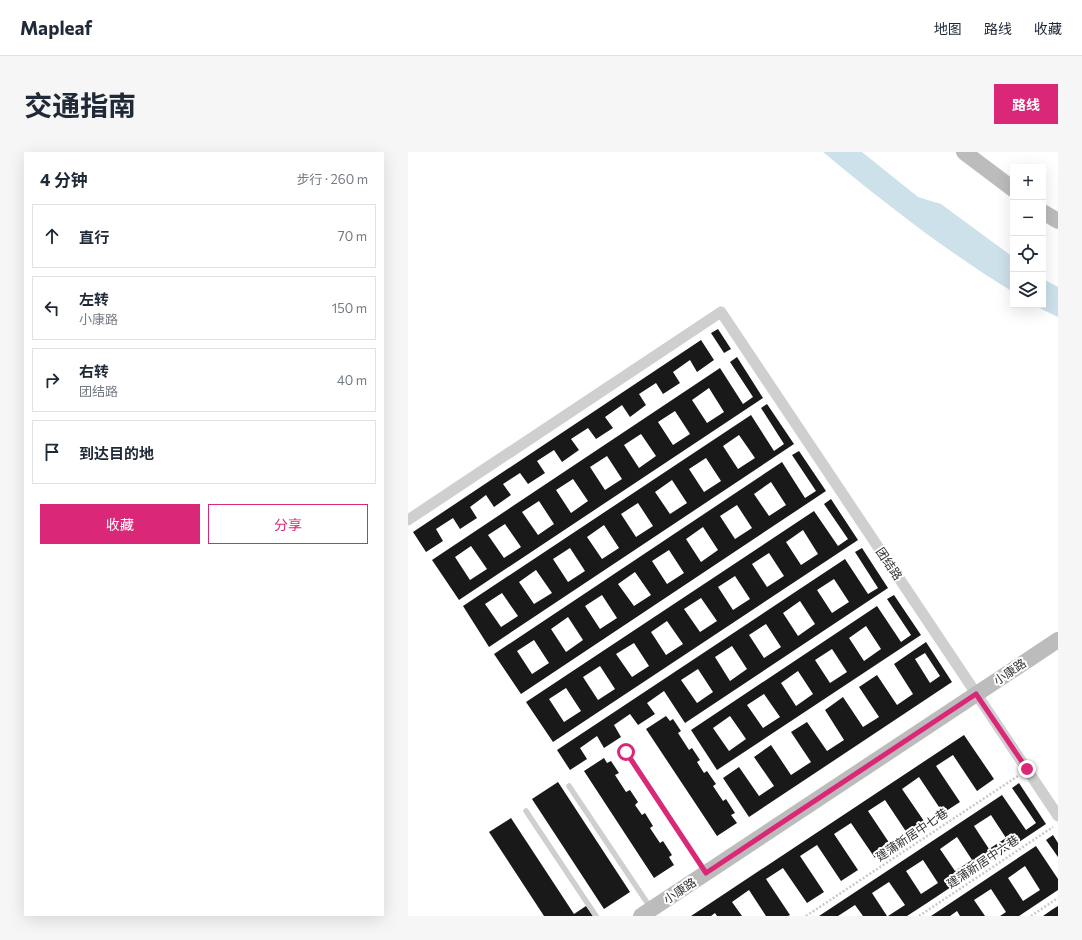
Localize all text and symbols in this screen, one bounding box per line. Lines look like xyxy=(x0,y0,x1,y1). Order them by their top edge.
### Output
text: Mapleaf xyxy=(20,16,92,39)
text: 地图 xyxy=(934,20,962,37)
text: 路线 xyxy=(984,20,1012,37)
text: 收藏 xyxy=(1034,20,1062,37)
button: 路线 xyxy=(994,84,1058,124)
text: 交通指南 xyxy=(24,88,136,122)
map controls xyxy=(1010,164,1046,308)
button: + xyxy=(1010,164,1046,200)
text: 4 分钟 xyxy=(40,169,88,190)
text: 步行 · 260 m xyxy=(297,171,368,187)
button: − xyxy=(1010,200,1046,236)
icon: ahead xyxy=(41,225,63,247)
text: 直行 xyxy=(79,228,109,246)
text: 70 m xyxy=(338,228,367,244)
button: locate xyxy=(1010,236,1046,272)
button: layers xyxy=(1010,272,1046,308)
text: 左转 xyxy=(79,290,109,308)
icon: left xyxy=(41,297,63,319)
text: 150 m xyxy=(332,300,367,316)
text: 小康路 xyxy=(79,311,118,327)
text: 右转 xyxy=(79,362,109,380)
icon: right xyxy=(41,369,63,391)
text: 40 m xyxy=(337,372,367,388)
text: 团结路 xyxy=(79,383,118,399)
icon: arrive xyxy=(41,441,63,463)
text: 到达目的地 xyxy=(79,444,154,462)
button: 收藏 xyxy=(40,504,200,544)
button: 分享 xyxy=(208,504,368,544)
street label: 团结路 xyxy=(874,545,906,582)
street label: 小康路 xyxy=(991,655,1028,687)
route start xyxy=(617,743,635,761)
route end xyxy=(1018,760,1036,778)
street label: 建蒲新居中七巷 xyxy=(873,805,950,863)
street label: 建蒲新居中六巷 xyxy=(944,832,1021,890)
street label: 小康路 xyxy=(661,874,698,906)

